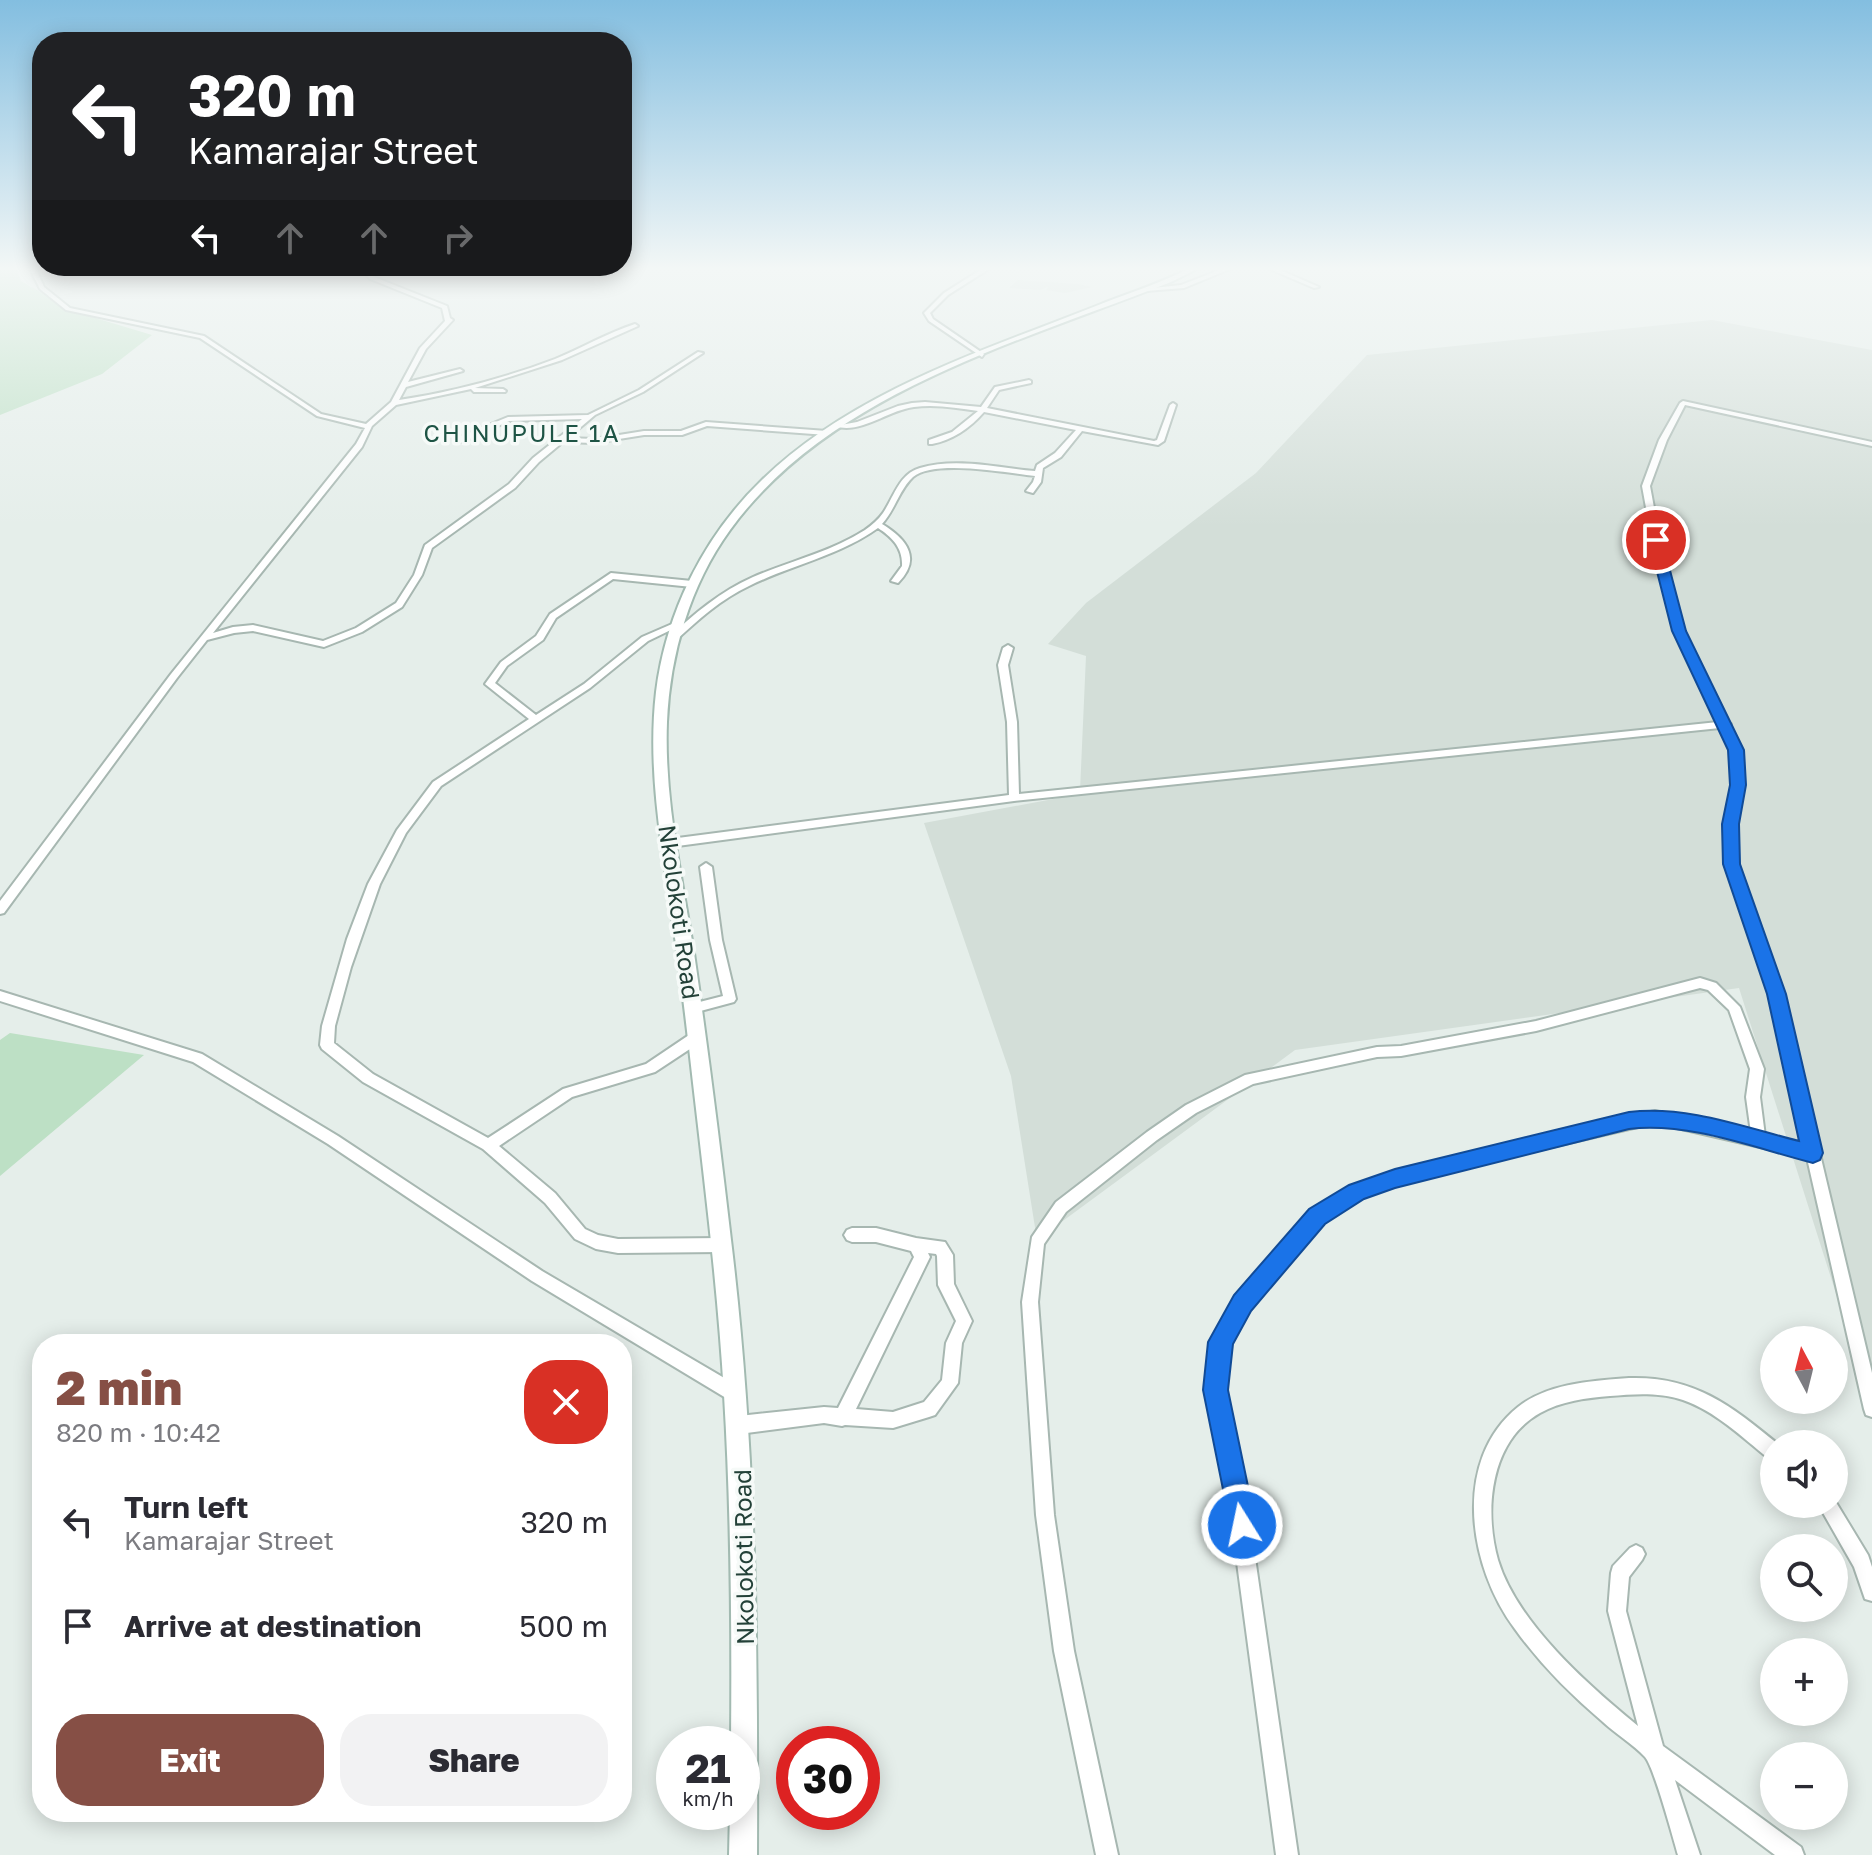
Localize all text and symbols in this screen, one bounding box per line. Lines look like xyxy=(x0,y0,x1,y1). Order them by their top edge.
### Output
text: 320 m xyxy=(188,61,356,128)
icon: left xyxy=(56,64,160,168)
text: Kamarajar Street xyxy=(188,129,479,172)
icon: left xyxy=(184,216,228,260)
icon: ahead xyxy=(268,216,312,260)
icon: ahead xyxy=(352,216,396,260)
icon: right xyxy=(436,216,480,260)
district label: CHINUPULE 1A xyxy=(423,418,621,447)
pin xyxy=(1622,506,1690,574)
icon: arrive xyxy=(1634,518,1678,562)
street label: Nkolokoti Road xyxy=(653,823,707,1001)
north arrow xyxy=(1760,1326,1848,1414)
map controls xyxy=(1760,1326,1848,1830)
text: 2 min xyxy=(56,1358,182,1416)
button: close xyxy=(524,1360,608,1444)
text: 820 m · 10:42 xyxy=(56,1417,221,1448)
button: sound xyxy=(1760,1430,1848,1518)
street label: Nkolokoti Road xyxy=(727,1469,759,1645)
position arrow xyxy=(1200,1483,1284,1567)
text: Turn left xyxy=(124,1489,249,1525)
icon: left xyxy=(56,1500,100,1544)
text: 320 m xyxy=(520,1504,608,1540)
text: Kamarajar Street xyxy=(124,1525,334,1556)
button: search xyxy=(1760,1534,1848,1622)
icon: arrive xyxy=(56,1604,100,1648)
text: Arrive at destination xyxy=(124,1608,421,1644)
text: 500 m xyxy=(519,1608,608,1644)
button: + xyxy=(1760,1638,1848,1726)
button: Exit xyxy=(56,1714,324,1806)
button: Share xyxy=(340,1714,608,1806)
speed limit sign: 30 xyxy=(776,1726,880,1830)
button: − xyxy=(1760,1742,1848,1830)
text: 21 xyxy=(686,1744,731,1792)
text: km/h xyxy=(683,1786,733,1810)

